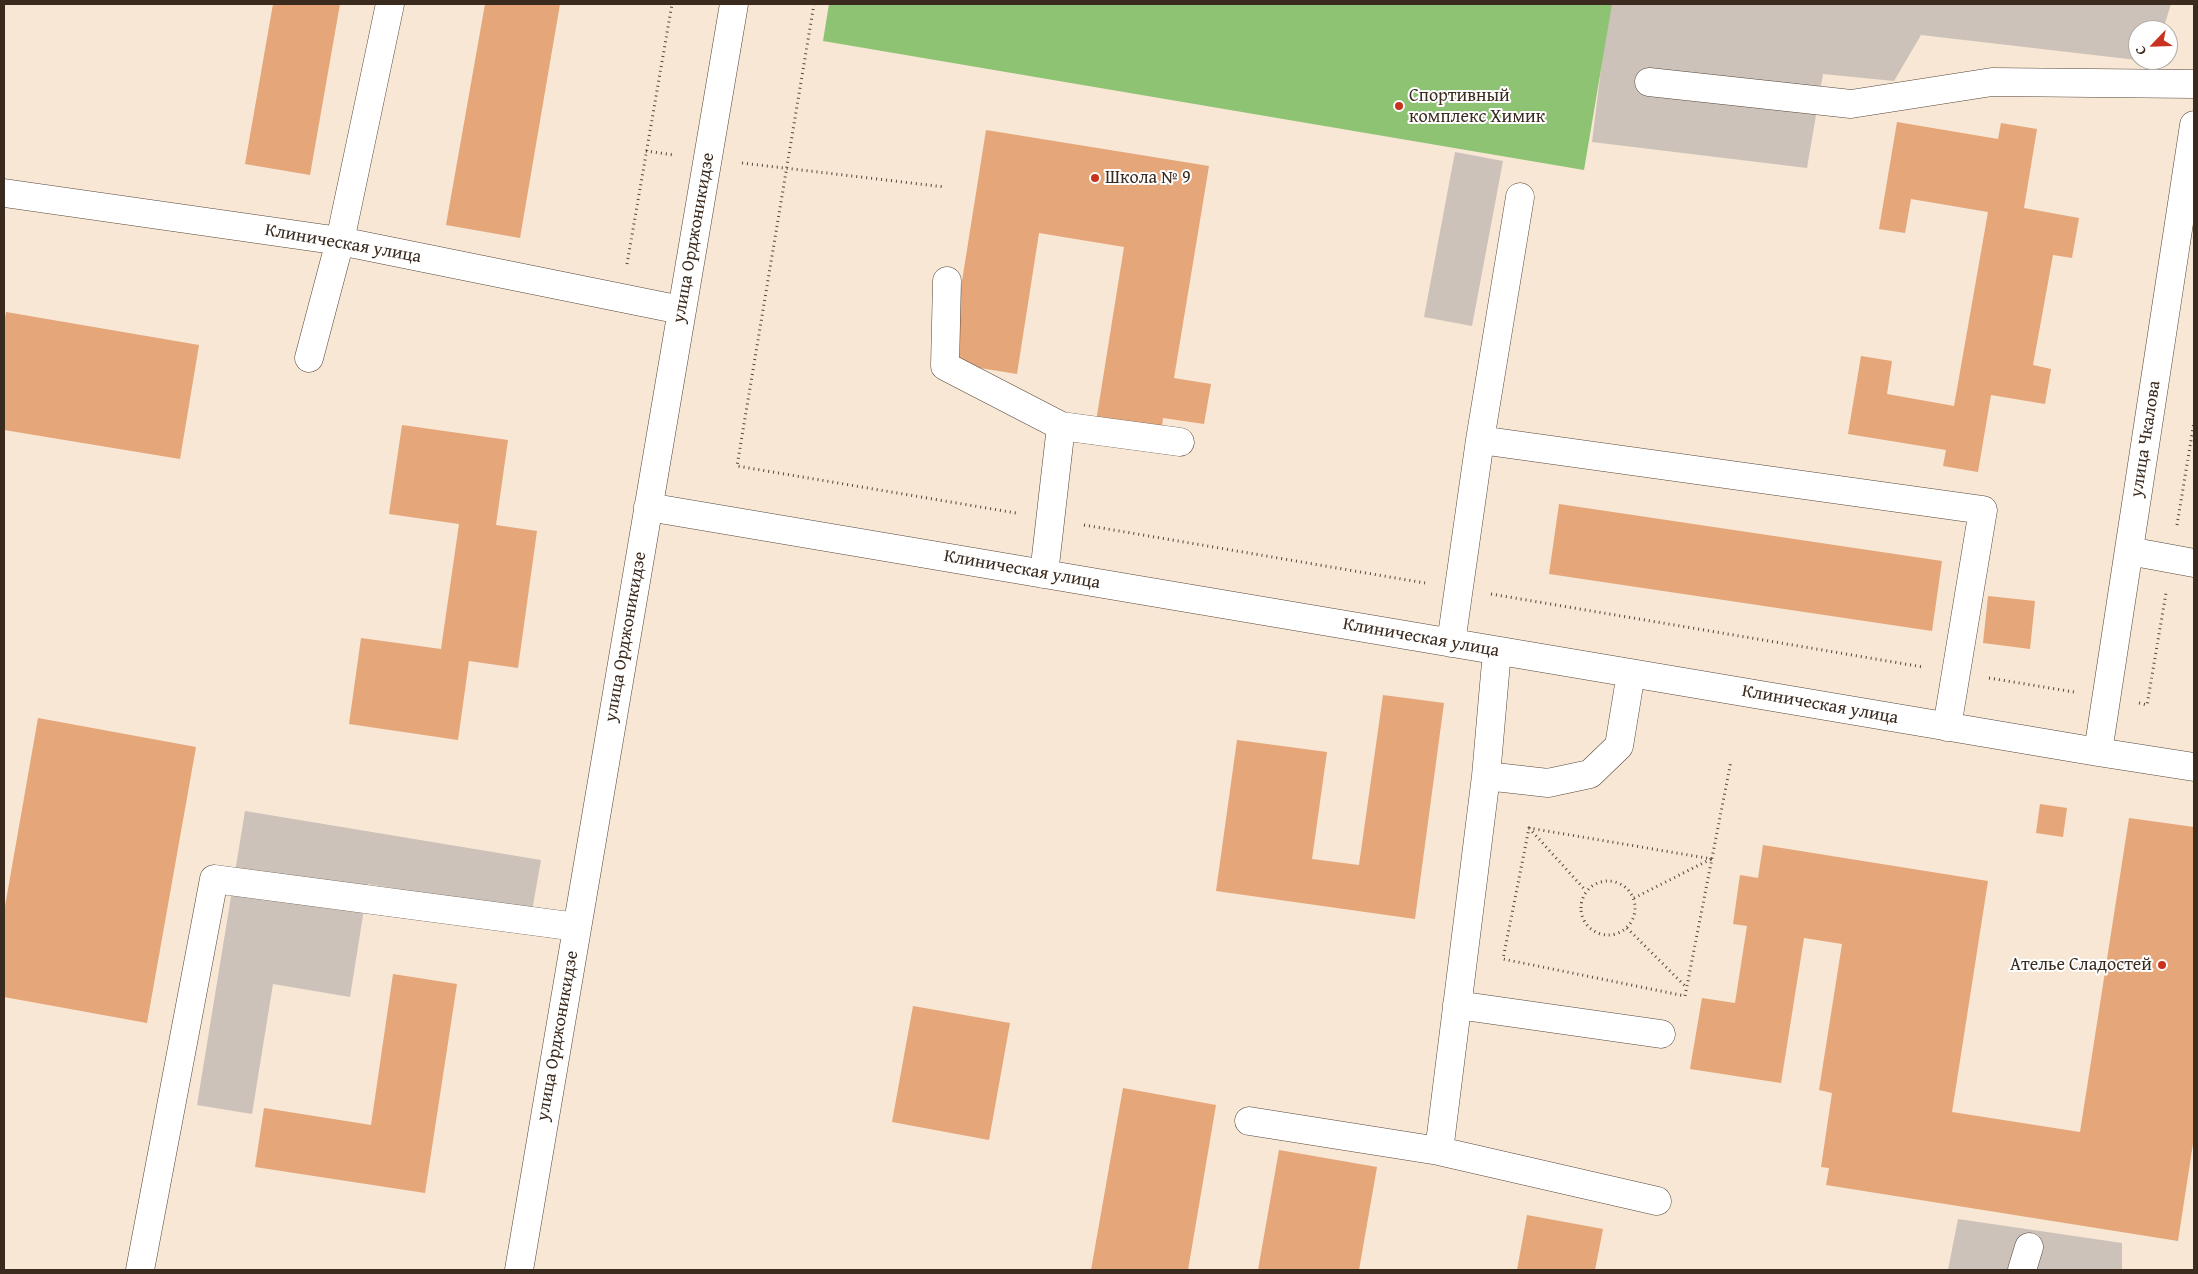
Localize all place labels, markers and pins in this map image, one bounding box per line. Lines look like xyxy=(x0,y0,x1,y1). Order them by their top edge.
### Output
place label: Спортивный комплекс Химик xyxy=(1409,85,1545,128)
marker: Спортивный комплекс Химик xyxy=(1393,100,1405,112)
place label: Школа № 9 xyxy=(1105,167,1191,189)
marker: Школа № 9 xyxy=(1089,172,1101,184)
place label: Ателье Сладостей xyxy=(2010,954,2152,976)
marker: Ателье Сладостей xyxy=(2156,959,2168,971)

